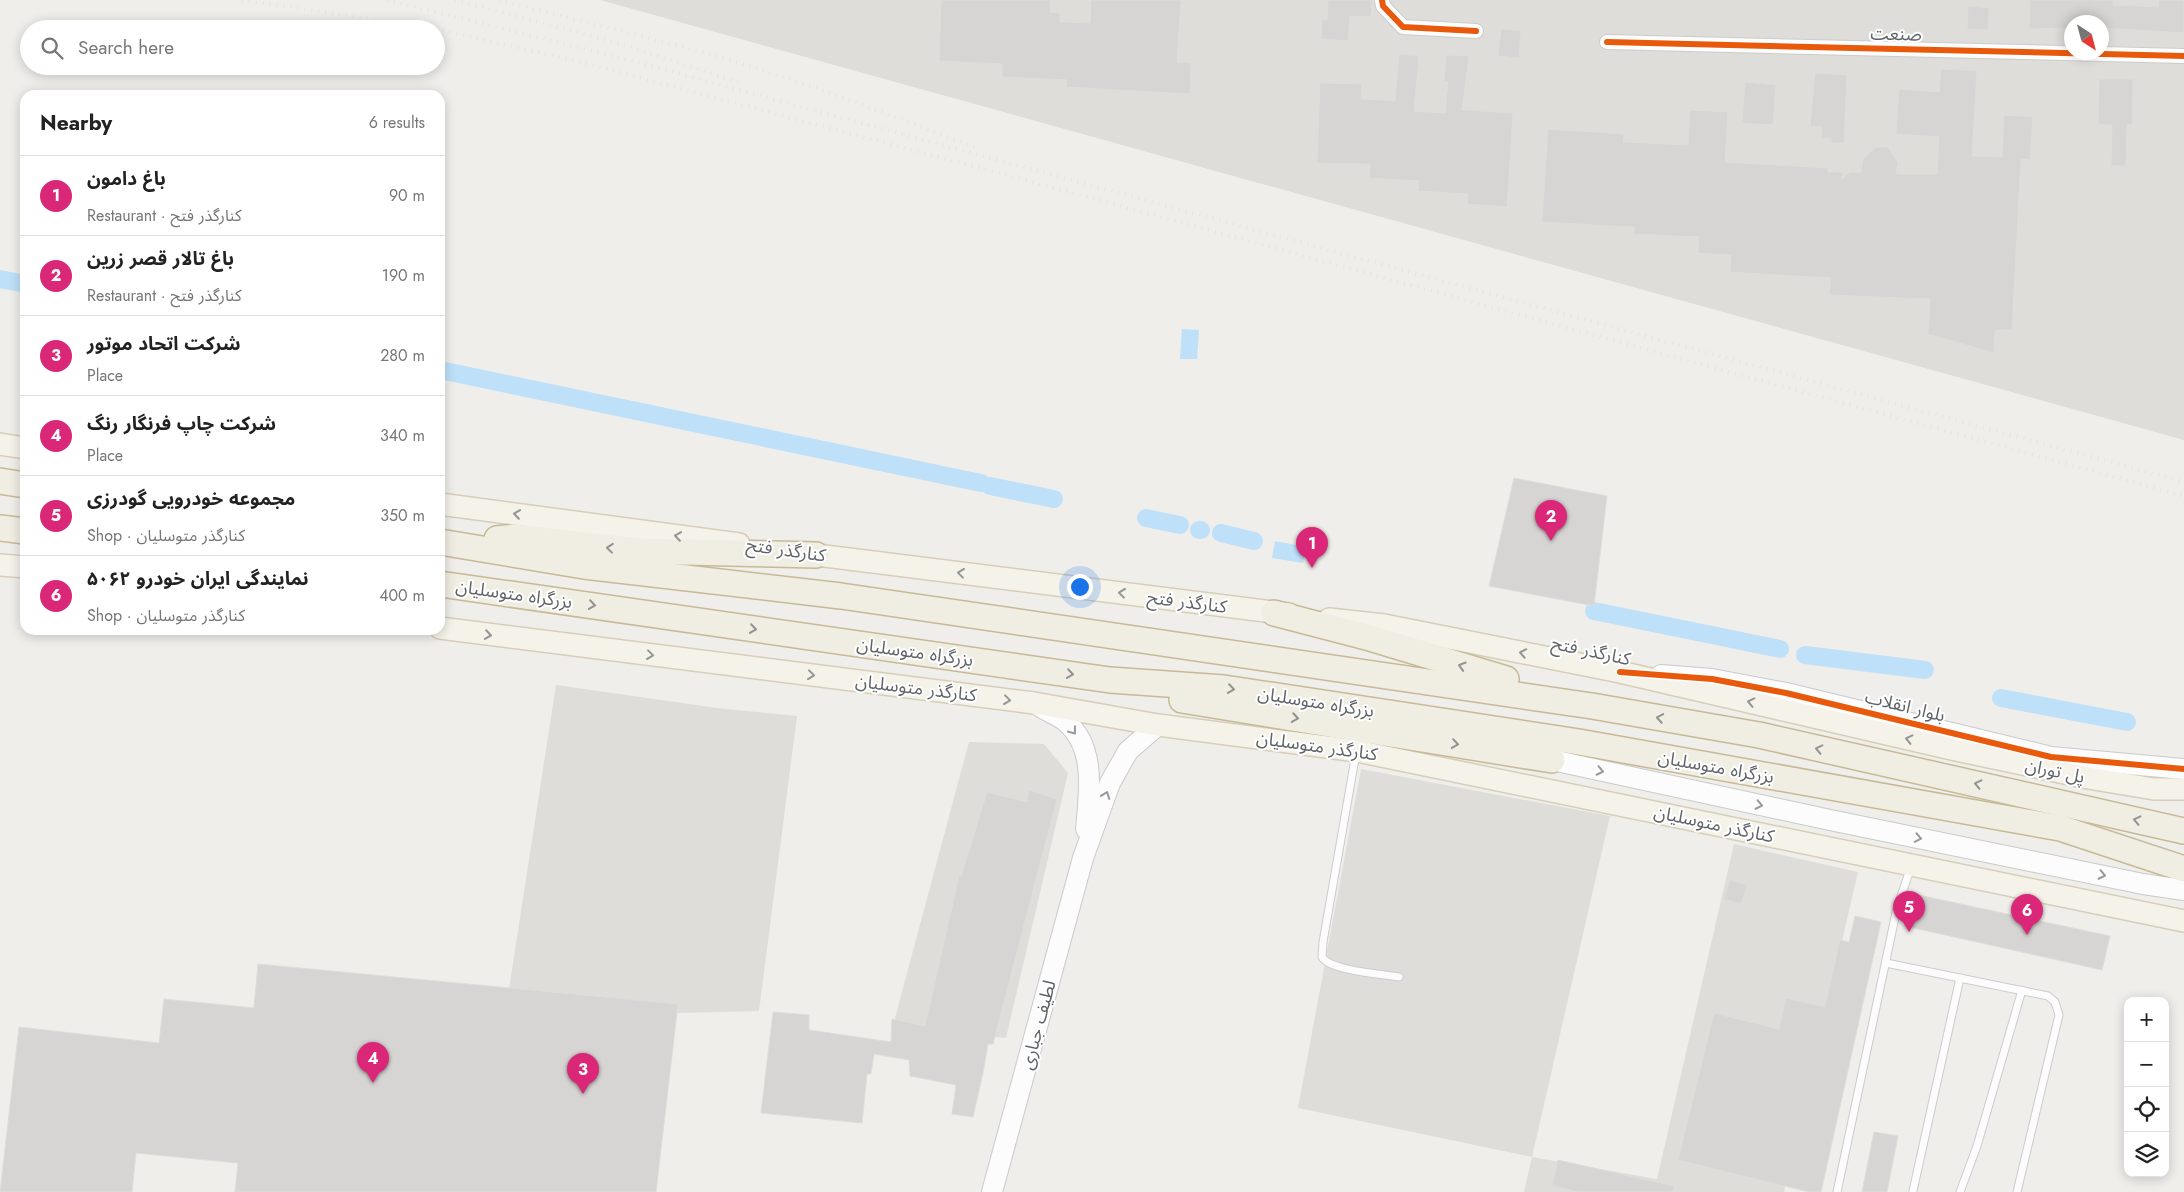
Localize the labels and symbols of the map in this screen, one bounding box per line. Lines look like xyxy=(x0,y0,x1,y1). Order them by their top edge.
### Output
north arrow xyxy=(2064,15,2109,60)
street label: صنعت xyxy=(1870,21,1922,47)
pin: 2 xyxy=(1535,500,1567,541)
one-way arrow xyxy=(513,509,521,520)
pin: 1 xyxy=(1296,527,1328,568)
one-way arrow xyxy=(674,531,682,542)
street label: کنارگذر فتح xyxy=(745,532,828,569)
one-way arrow xyxy=(606,543,614,554)
one-way arrow xyxy=(956,568,964,579)
street label: بزرگراه متوسلیان xyxy=(454,573,574,615)
your location xyxy=(1067,574,1093,600)
street label: کنارگذر فتح xyxy=(1146,584,1229,620)
one-way arrow xyxy=(1117,588,1125,599)
one-way arrow xyxy=(588,600,597,610)
one-way arrow xyxy=(749,623,757,633)
one-way arrow xyxy=(484,629,493,639)
street label: کنارگذر فتح xyxy=(1549,630,1633,672)
street label: بزرگراه متوسلیان xyxy=(855,631,975,673)
one-way arrow xyxy=(1519,648,1528,658)
one-way arrow xyxy=(646,649,654,660)
one-way arrow xyxy=(1458,661,1466,671)
street label: کنارگذر متوسلیان xyxy=(854,668,979,708)
one-way arrow xyxy=(1066,668,1074,679)
one-way arrow xyxy=(807,669,815,680)
street label: بزرگراه متوسلیان xyxy=(1256,680,1376,724)
street label: بلوار انقلاب xyxy=(1862,683,1948,729)
one-way arrow xyxy=(1227,684,1236,694)
one-way arrow xyxy=(1003,694,1011,705)
one-way arrow xyxy=(1746,697,1755,708)
one-way arrow xyxy=(1290,713,1299,723)
one-way arrow xyxy=(1656,713,1664,723)
one-way arrow xyxy=(1067,725,1076,735)
street label: کنارگذر متوسلیان xyxy=(1255,725,1380,767)
one-way arrow xyxy=(1904,734,1913,745)
one-way arrow xyxy=(1451,739,1459,749)
street label: بزرگراه متوسلیان xyxy=(1656,744,1776,790)
one-way arrow xyxy=(1815,744,1824,755)
street label: پل توران xyxy=(2023,752,2087,790)
one-way arrow xyxy=(1595,765,1604,776)
one-way arrow xyxy=(1974,779,1982,790)
one-way arrow xyxy=(1100,792,1110,800)
street label: کنارگذر متوسلیان xyxy=(1652,799,1777,850)
one-way arrow xyxy=(1754,799,1763,810)
one-way arrow xyxy=(2132,815,2141,826)
one-way arrow xyxy=(1913,832,1922,842)
one-way arrow xyxy=(2098,869,2107,880)
pin: 5 xyxy=(1893,891,1925,932)
pin: 6 xyxy=(2011,894,2043,935)
street label: لطیف جباری xyxy=(1014,977,1062,1073)
pin: 4 xyxy=(357,1042,389,1083)
pin: 3 xyxy=(567,1053,599,1094)

